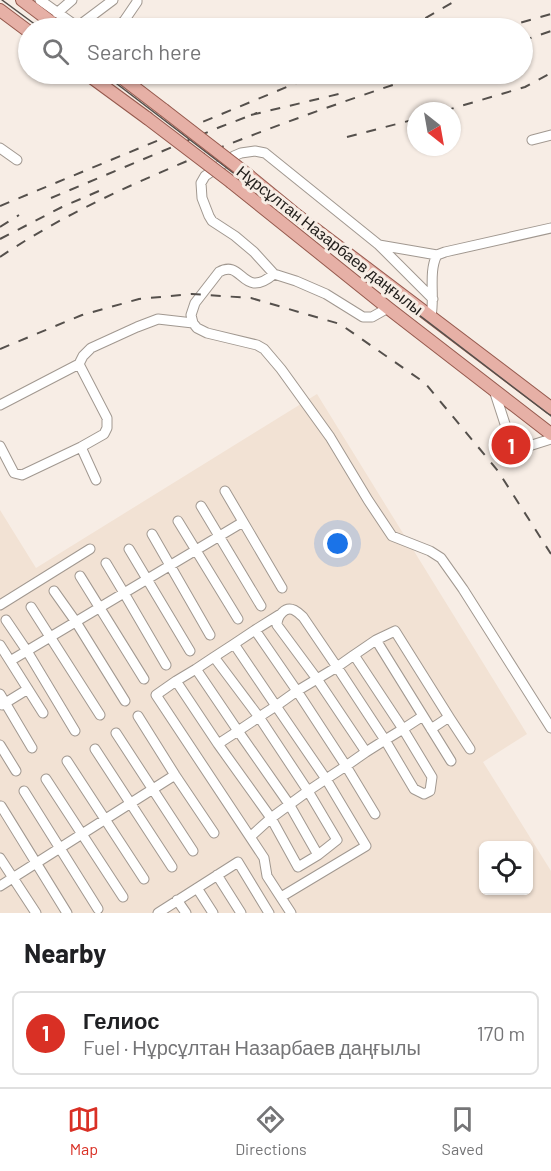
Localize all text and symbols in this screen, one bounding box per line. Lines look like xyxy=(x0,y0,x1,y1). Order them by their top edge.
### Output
search box xyxy=(18,18,533,84)
icon: search xyxy=(39,35,72,68)
text: Search here xyxy=(87,38,201,64)
north arrow xyxy=(407,102,461,156)
street label: Нұрсұлтан Назарбаев даңғылы xyxy=(234,161,427,318)
pin: 1 xyxy=(492,422,530,468)
your location xyxy=(323,529,352,558)
map controls xyxy=(479,841,533,895)
button: locate xyxy=(479,841,533,895)
text: Nearby xyxy=(24,937,106,968)
text: Гелиос xyxy=(83,1007,159,1033)
text: 1 xyxy=(42,1021,49,1045)
text: 170 m xyxy=(477,1021,525,1045)
text: Fuel · Нұрсұлтан Назарбаев даңғылы xyxy=(83,1035,421,1059)
tab: Map xyxy=(67,1103,100,1158)
tab: Directions xyxy=(235,1103,307,1158)
tab: Saved xyxy=(442,1103,484,1158)

